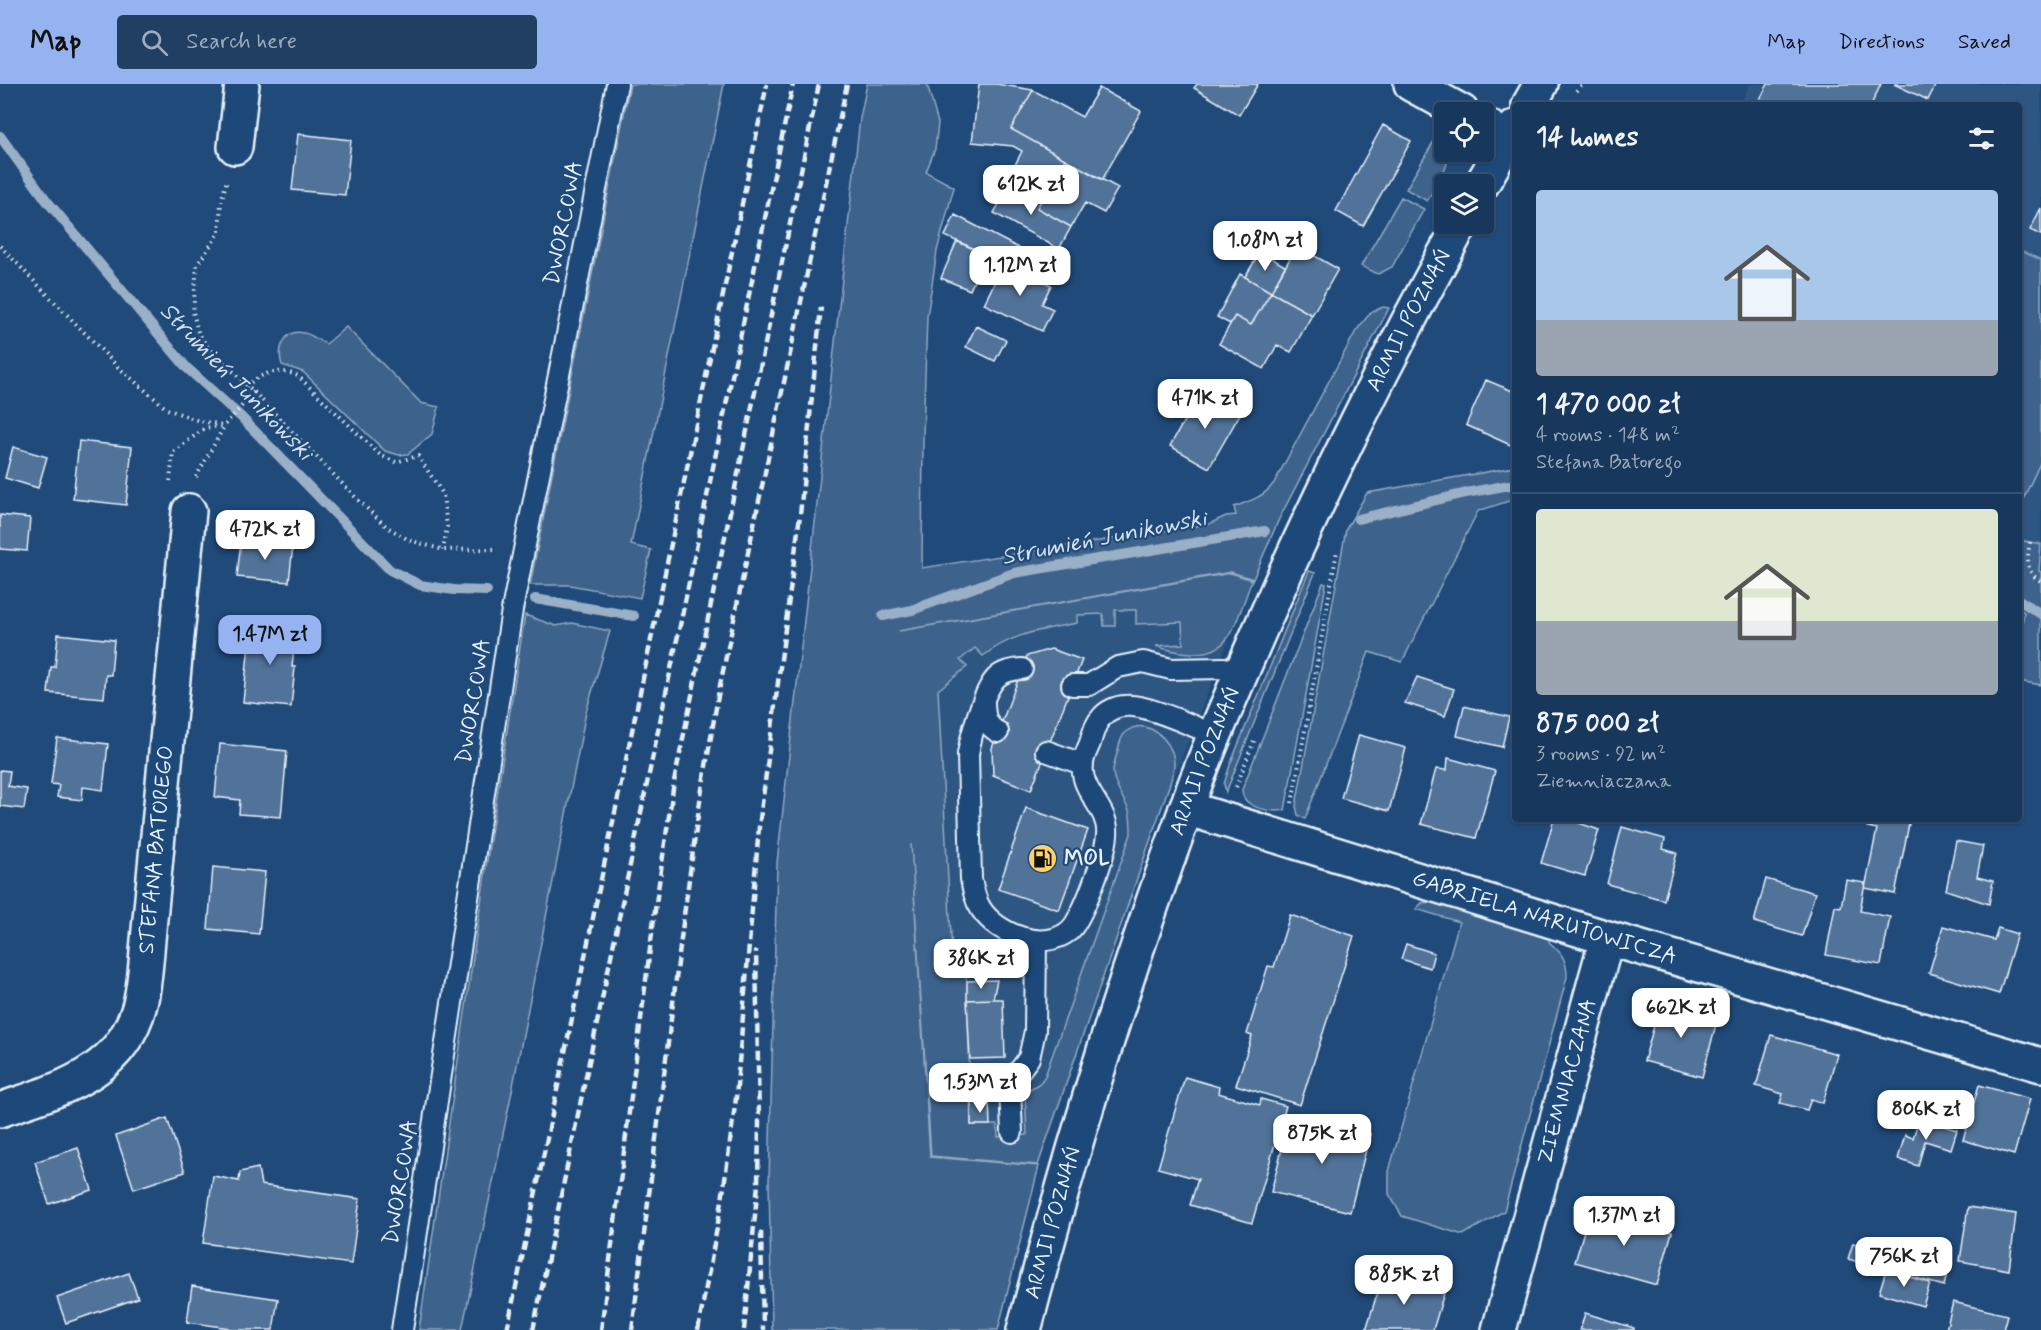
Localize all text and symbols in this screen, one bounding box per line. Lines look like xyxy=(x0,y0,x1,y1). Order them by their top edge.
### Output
search box xyxy=(117,15,537,69)
text: Map xyxy=(30,24,81,61)
icon: search xyxy=(138,26,171,59)
text: Search here xyxy=(186,28,297,56)
text: Map xyxy=(1767,28,1806,56)
text: Directions xyxy=(1839,28,1925,56)
text: Saved xyxy=(1958,28,2011,56)
map controls xyxy=(1434,102,1494,234)
button: locate xyxy=(1434,102,1494,162)
text: 14 homes xyxy=(1536,121,1638,155)
icon: filters xyxy=(1965,122,1998,155)
street label: DWORCOWA xyxy=(538,158,590,288)
pin: 612K zł xyxy=(976,165,1086,216)
text: 612K zł xyxy=(997,171,1065,198)
button: layers xyxy=(1434,174,1494,234)
pin: 1.08M zł xyxy=(1203,221,1327,272)
text: 1.08M zł xyxy=(1227,227,1303,254)
icon: home xyxy=(1713,229,1821,337)
street label: ARMII POZNAŃ xyxy=(1360,245,1458,397)
pin: 1.12M zł xyxy=(958,246,1082,297)
text: 1.12M zł xyxy=(983,252,1057,279)
water label: Strumień Junikowski xyxy=(152,296,321,470)
pin: 471K zł xyxy=(1150,379,1260,430)
text: 471K zł xyxy=(1172,385,1238,412)
text: 1 470 000 zł xyxy=(1536,388,1680,422)
text: 4 rooms · 148 m² xyxy=(1536,422,1680,449)
text: Stefana Batorego xyxy=(1536,449,1682,476)
water label: Strumień Junikowski xyxy=(999,502,1212,573)
pin: 472K zł xyxy=(210,510,320,561)
text: 472K zł xyxy=(230,516,300,543)
icon: home xyxy=(1713,548,1821,656)
pin: 1.47M zł xyxy=(208,615,332,666)
text: 1.47M zł xyxy=(232,621,308,648)
street label: DWORCOWA xyxy=(450,637,498,765)
street label: ARMII POZNAŃ xyxy=(1163,683,1247,839)
text: 875 000 zł xyxy=(1536,707,1659,741)
text: 3 rooms · 92 m² xyxy=(1536,741,1666,768)
street label: STEFANA BATOREGO xyxy=(133,744,181,955)
text: Ziemniaczana xyxy=(1536,768,1671,795)
fuel station icon: MOL xyxy=(1027,843,1059,875)
place label: MOL xyxy=(1064,845,1110,873)
street label: GABRIELA NARUTOWICZA xyxy=(1409,865,1680,972)
pin: 386K zł xyxy=(926,939,1036,990)
text: 386K zł xyxy=(948,945,1014,972)
pin: 662K zł xyxy=(1626,988,1736,1039)
text: 662K zł xyxy=(1646,994,1716,1021)
street label: ZIEMNIACZANA xyxy=(1531,995,1604,1167)
pin: 1.53M zł xyxy=(918,1063,1042,1114)
text: 1.53M zł xyxy=(943,1069,1017,1096)
pin: 806K zł xyxy=(1871,1090,1981,1141)
text: 806K zł xyxy=(1891,1096,1961,1123)
pin: 875K zł xyxy=(1267,1114,1377,1165)
street label: DWORCOWA xyxy=(377,1118,425,1246)
text: 875K zł xyxy=(1287,1120,1357,1147)
street label: ARMII POZNAŃ xyxy=(1019,1144,1088,1302)
pin: 1.37M zł xyxy=(1562,1196,1686,1247)
text: 1.37M zł xyxy=(1588,1202,1660,1229)
pin: 756K zł xyxy=(1849,1237,1959,1288)
text: 756K zł xyxy=(1869,1243,1939,1270)
pin: 885K zł xyxy=(1349,1255,1459,1306)
text: 885K zł xyxy=(1369,1261,1439,1288)

